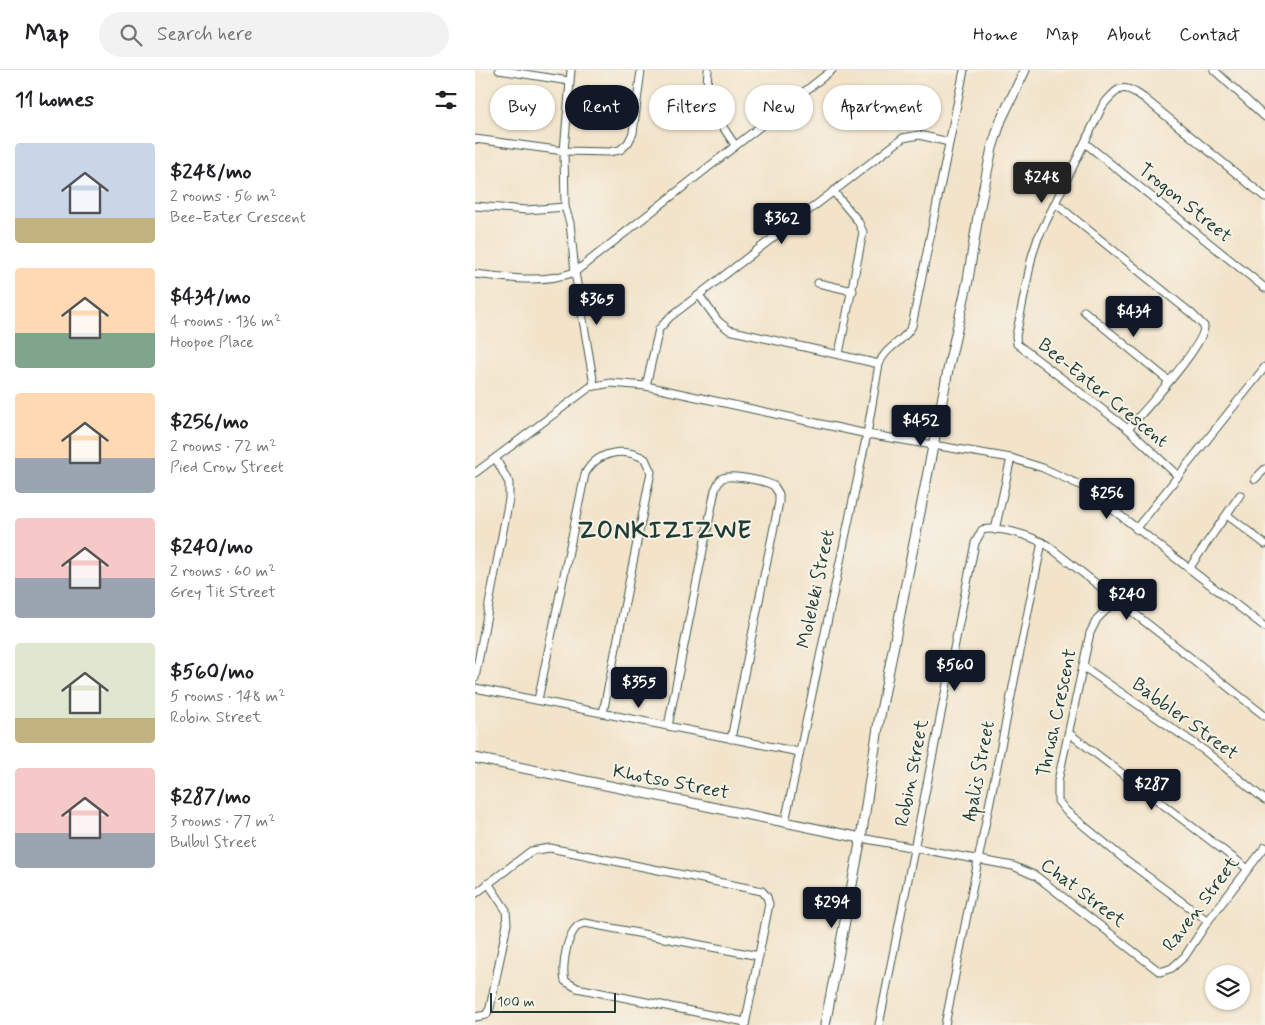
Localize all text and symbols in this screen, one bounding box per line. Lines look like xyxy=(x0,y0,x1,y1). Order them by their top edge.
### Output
search box xyxy=(99,12,449,57)
text: Map xyxy=(25,19,69,50)
icon: search xyxy=(117,21,145,49)
text: Search here xyxy=(157,22,253,47)
text: Home xyxy=(973,23,1018,47)
text: Map xyxy=(1046,23,1079,47)
text: About xyxy=(1107,23,1151,47)
text: Contact xyxy=(1179,23,1240,47)
chip: Buy xyxy=(490,85,555,130)
chip: Rent xyxy=(565,85,639,130)
chip: Filters xyxy=(649,85,735,130)
chip: New xyxy=(745,85,813,130)
chip: Apartment xyxy=(823,85,941,130)
text: 11 homes xyxy=(15,86,94,114)
icon: filters xyxy=(432,86,460,114)
street label: Trogon Street xyxy=(1132,157,1237,249)
text: $248/mo xyxy=(170,158,252,186)
pin: $248 xyxy=(1012,162,1072,204)
icon: home xyxy=(55,163,115,223)
text: $248 xyxy=(1024,167,1060,188)
text: 2 rooms · 56 m² xyxy=(170,186,277,207)
pin: $362 xyxy=(752,202,812,245)
text: Bee-Eater Crescent xyxy=(170,207,306,228)
text: $362 xyxy=(764,208,800,229)
text: $434/mo xyxy=(170,283,251,311)
pin: $365 xyxy=(567,284,627,326)
icon: home xyxy=(55,288,115,348)
text: $365 xyxy=(580,289,614,310)
pin: $434 xyxy=(1104,296,1164,338)
text: $434 xyxy=(1117,301,1151,322)
text: 4 rooms · 136 m² xyxy=(170,311,281,332)
text: Hoopoe Place xyxy=(170,332,254,353)
street label: Bee-Eater Crescent xyxy=(1033,333,1173,453)
pin: $452 xyxy=(891,404,951,447)
text: $256/mo xyxy=(170,408,249,436)
text: $452 xyxy=(903,410,939,431)
icon: home xyxy=(55,413,115,473)
text: 2 rooms · 72 m² xyxy=(170,436,276,457)
text: Pied Crow Street xyxy=(170,457,284,478)
pin: $256 xyxy=(1077,478,1137,520)
text: $256 xyxy=(1090,483,1124,504)
district label: ZONKIZIZWE xyxy=(578,516,752,547)
street label: Moleleki Street xyxy=(791,527,841,651)
text: $240/mo xyxy=(170,533,253,561)
icon: home xyxy=(55,538,115,598)
text: 2 rooms · 60 m² xyxy=(170,561,275,582)
pin: $240 xyxy=(1097,578,1157,621)
text: Grey Tit Street xyxy=(170,582,276,603)
text: $240 xyxy=(1109,584,1145,605)
street label: Thrush Crescent xyxy=(1031,646,1083,780)
pin: $560 xyxy=(925,650,985,692)
text: $560 xyxy=(936,655,974,676)
text: $560/mo xyxy=(170,658,254,686)
icon: home xyxy=(55,663,115,723)
pin: $355 xyxy=(609,666,669,709)
text: $355 xyxy=(622,672,656,693)
street label: Babbler Street xyxy=(1127,672,1243,766)
text: 5 rooms · 148 m² xyxy=(170,686,285,707)
text: Robin Street xyxy=(170,707,262,728)
street label: Robin Street xyxy=(889,717,935,829)
street label: Apalis Street xyxy=(957,719,1003,824)
street label: Khotso Street xyxy=(611,758,731,806)
pin: $287 xyxy=(1122,768,1182,811)
text: $287 xyxy=(1135,774,1169,795)
text: $287/mo xyxy=(170,783,251,811)
icon: home xyxy=(55,788,115,848)
text: 3 rooms · 77 m² xyxy=(170,811,275,832)
text: Bulbul Street xyxy=(170,832,257,853)
street label: Raven Street xyxy=(1157,851,1245,957)
street label: Chat Street xyxy=(1035,853,1131,933)
pin: $294 xyxy=(802,886,862,929)
text: $294 xyxy=(814,892,850,913)
map controls xyxy=(1205,965,1250,1010)
button: layers xyxy=(1205,965,1250,1010)
scale bar xyxy=(490,990,616,1013)
text: 100 m xyxy=(497,993,535,1011)

